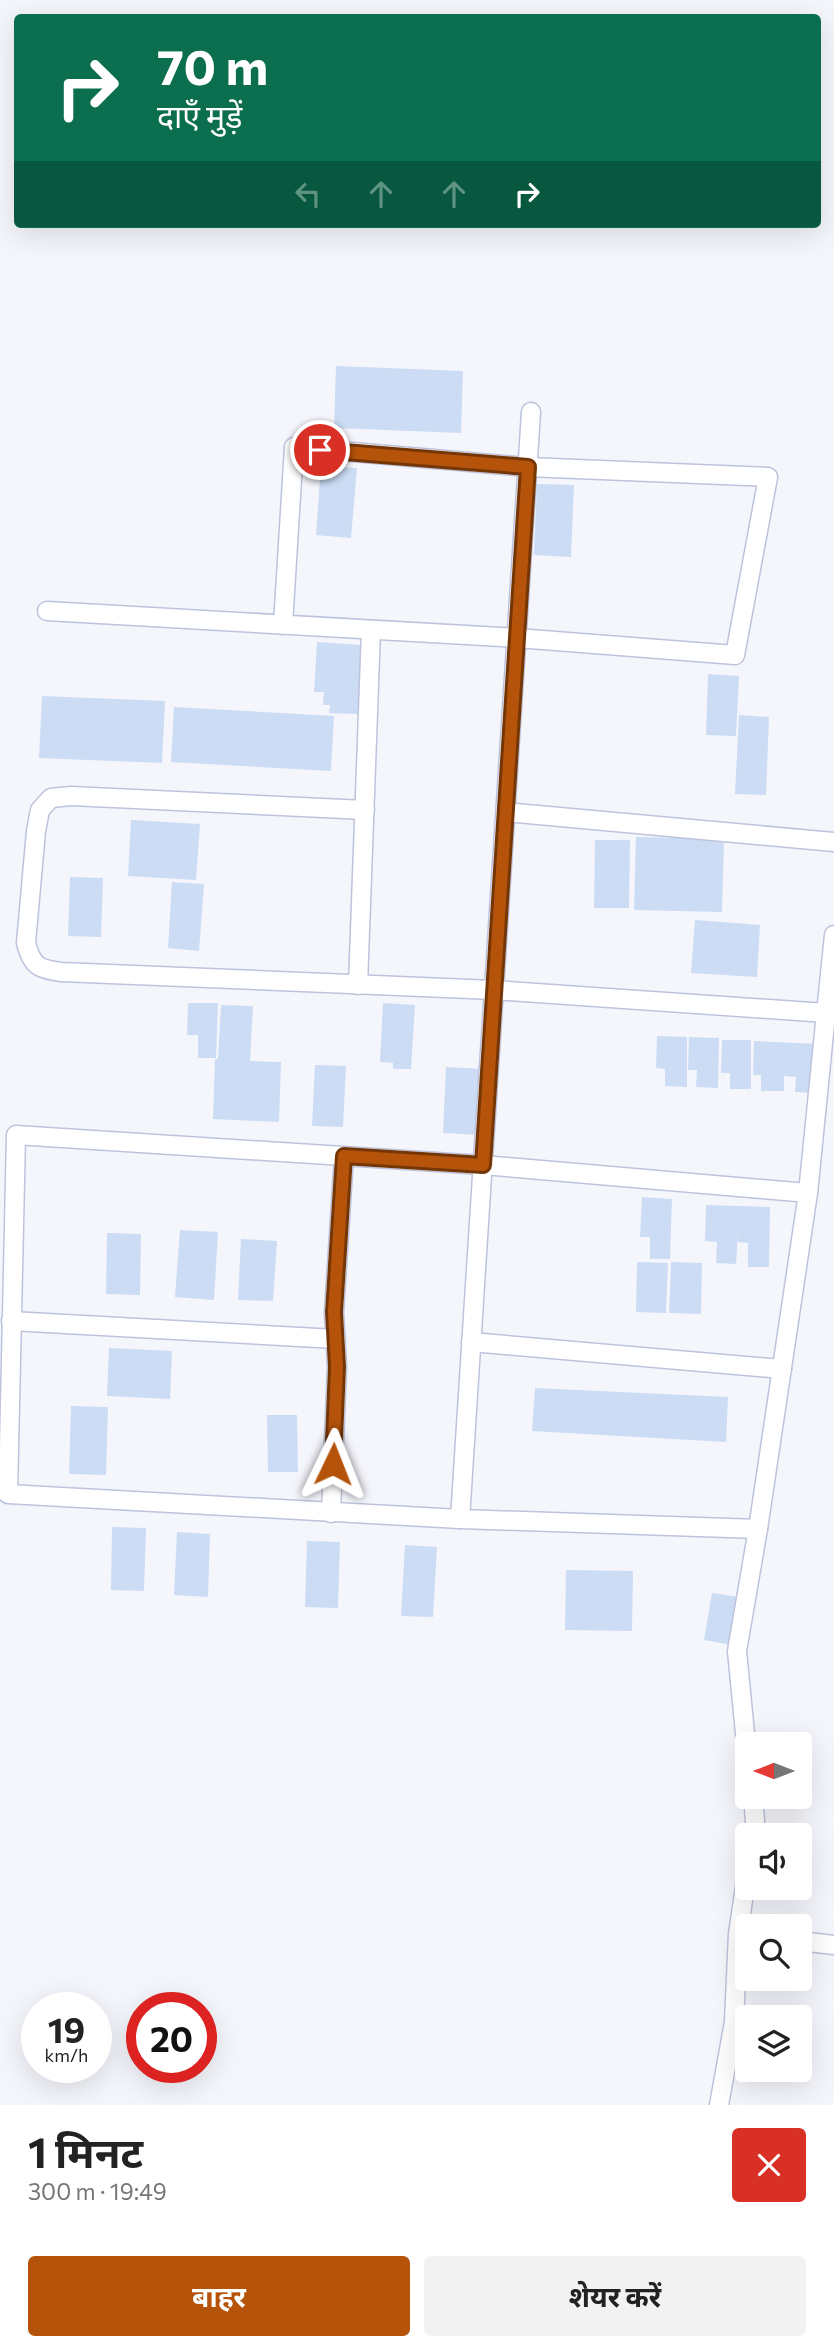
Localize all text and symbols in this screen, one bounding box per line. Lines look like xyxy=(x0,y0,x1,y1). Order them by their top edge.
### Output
text: 70 m xyxy=(157,35,268,95)
icon: right xyxy=(42,42,133,133)
text: दाएँ मुड़ें xyxy=(157,95,242,135)
icon: left xyxy=(289,175,327,213)
icon: ahead xyxy=(362,175,400,213)
icon: ahead xyxy=(435,175,473,213)
icon: right xyxy=(508,175,546,213)
pin xyxy=(290,420,350,480)
icon: arrive xyxy=(301,431,339,469)
position arrow xyxy=(296,1427,370,1501)
north arrow xyxy=(735,1732,812,1810)
map controls xyxy=(735,1732,812,2082)
button: sound xyxy=(735,1823,812,1900)
button: search xyxy=(735,1914,812,1991)
speed limit sign: 20 xyxy=(126,1992,217,2083)
button: layers xyxy=(735,2005,812,2082)
text: 19 xyxy=(48,2007,85,2050)
text: km/h xyxy=(45,2044,88,2066)
text: 1 मिनट xyxy=(28,2125,143,2177)
button: close xyxy=(732,2128,806,2202)
text: 300 m · 19:49 xyxy=(28,2177,167,2205)
button: बाहर xyxy=(28,2256,410,2336)
button: शेयर करें xyxy=(424,2256,806,2336)

